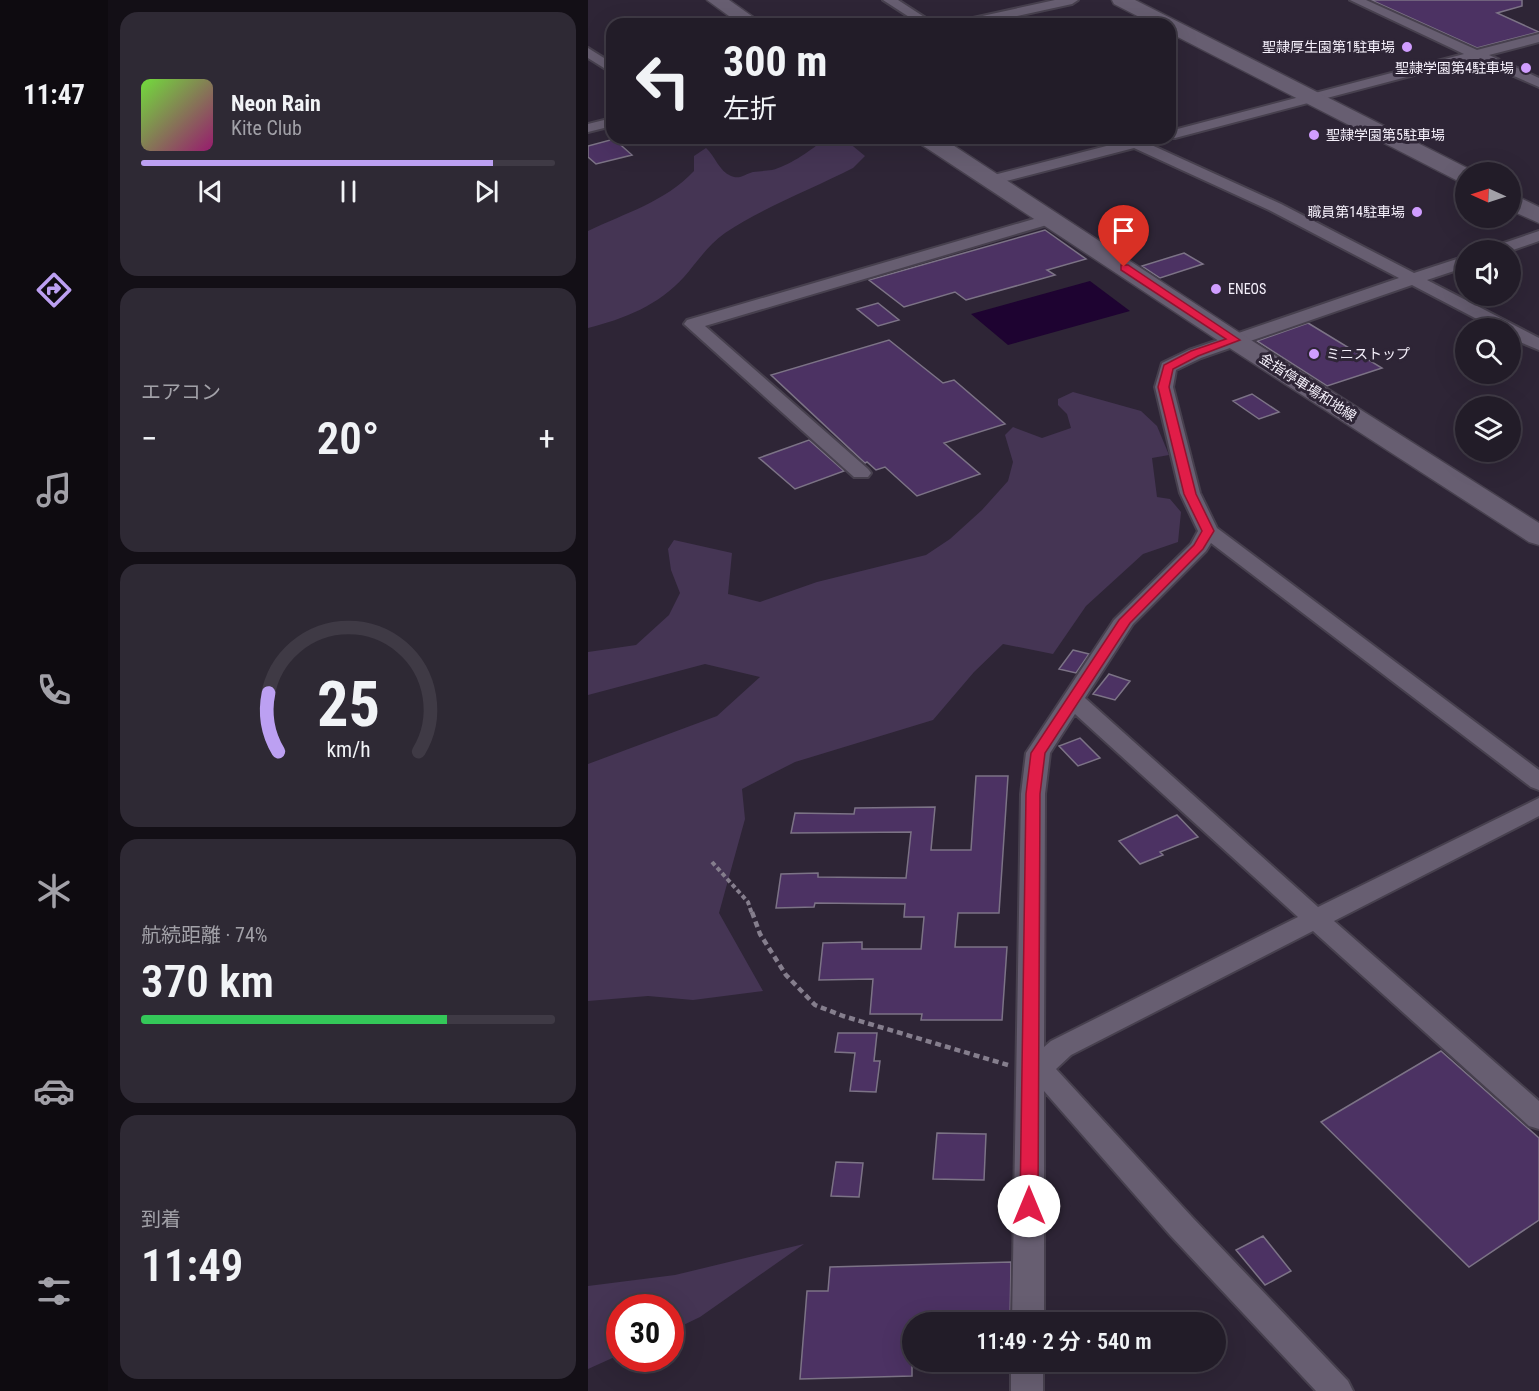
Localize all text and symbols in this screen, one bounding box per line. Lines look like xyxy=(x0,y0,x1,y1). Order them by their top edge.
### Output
text: 300 m xyxy=(723,37,828,86)
place label: 聖隷厚生園第1駐車場 xyxy=(1262,39,1395,55)
marker: 聖隷厚生園第1駐車場 xyxy=(1400,40,1414,54)
icon: left xyxy=(624,42,702,120)
place label: 聖隷学園第4駐車場 xyxy=(1395,60,1514,76)
marker: 聖隷学園第4駐車場 xyxy=(1519,61,1533,75)
text: 11:47 xyxy=(23,79,85,111)
text: Neon Rain xyxy=(231,91,321,116)
text: 左折 xyxy=(723,93,777,125)
text: Kite Club xyxy=(231,116,302,140)
place label: 聖隷学園第5駐車場 xyxy=(1326,127,1445,143)
marker: 聖隷学園第5駐車場 xyxy=(1307,128,1321,142)
north arrow xyxy=(1455,162,1521,228)
map controls xyxy=(1455,162,1521,462)
icon: previous xyxy=(194,175,227,208)
icon: pause xyxy=(332,175,365,208)
icon: next xyxy=(470,175,503,208)
place label: 職員第14駐車場 xyxy=(1307,204,1405,220)
pin xyxy=(1098,205,1149,267)
marker: 職員第14駐車場 xyxy=(1410,205,1424,219)
icon: arrive xyxy=(1107,214,1140,247)
button: sound xyxy=(1455,240,1521,306)
icon: directions xyxy=(33,269,75,311)
place label: ENEOS xyxy=(1228,281,1266,297)
marker: ENEOS xyxy=(1209,282,1223,296)
button: search xyxy=(1455,318,1521,384)
place label: ミニストップ xyxy=(1326,346,1410,362)
marker: ミニストップ xyxy=(1307,347,1321,361)
street label: 金指停車場和地線 xyxy=(1257,350,1359,424)
text: エアコン xyxy=(141,380,221,404)
button: layers xyxy=(1455,396,1521,462)
text: 20° xyxy=(317,412,379,465)
text: − xyxy=(141,419,158,458)
text: + xyxy=(539,419,555,458)
icon: music xyxy=(33,469,75,511)
icon: phone xyxy=(33,669,75,711)
text: 25 xyxy=(316,669,380,742)
text: km/h xyxy=(326,738,370,763)
icon: climate xyxy=(33,870,75,912)
text: 航続距離 · 74% xyxy=(141,923,267,947)
text: 370 km xyxy=(141,955,274,1008)
icon: car xyxy=(33,1070,75,1112)
position arrow xyxy=(997,1174,1061,1238)
text: 到着 xyxy=(141,1207,181,1231)
text: 11:49 xyxy=(141,1239,243,1292)
icon: filters xyxy=(33,1270,75,1312)
speed limit sign: 30 xyxy=(606,1294,684,1372)
text: 11:49 · 2 分 · 540 m xyxy=(976,1329,1152,1354)

